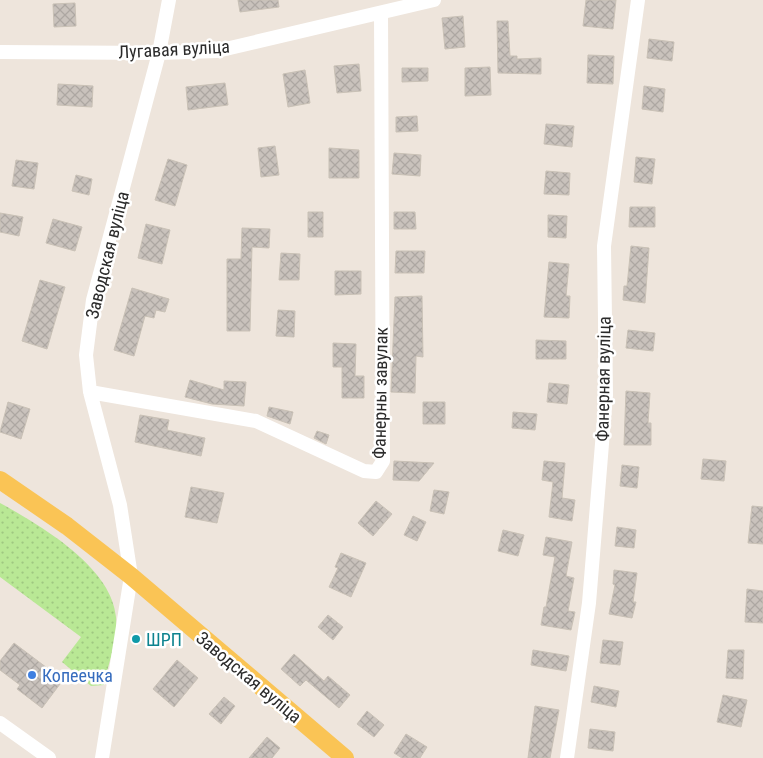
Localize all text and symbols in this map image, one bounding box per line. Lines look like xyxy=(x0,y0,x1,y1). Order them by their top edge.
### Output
street label: Лугавая вуліца xyxy=(118,36,230,62)
street label: Заводская вуліца xyxy=(81,189,133,321)
street label: Фанерная вуліца xyxy=(591,316,615,442)
street label: Фанерны завулак xyxy=(368,326,392,459)
street label: Заводская вуліца xyxy=(192,627,306,727)
place label: ШРП xyxy=(146,629,182,650)
marker: ШРП xyxy=(130,633,142,645)
place label: Копеечка xyxy=(42,665,113,686)
marker: Копеечка xyxy=(26,669,38,681)

